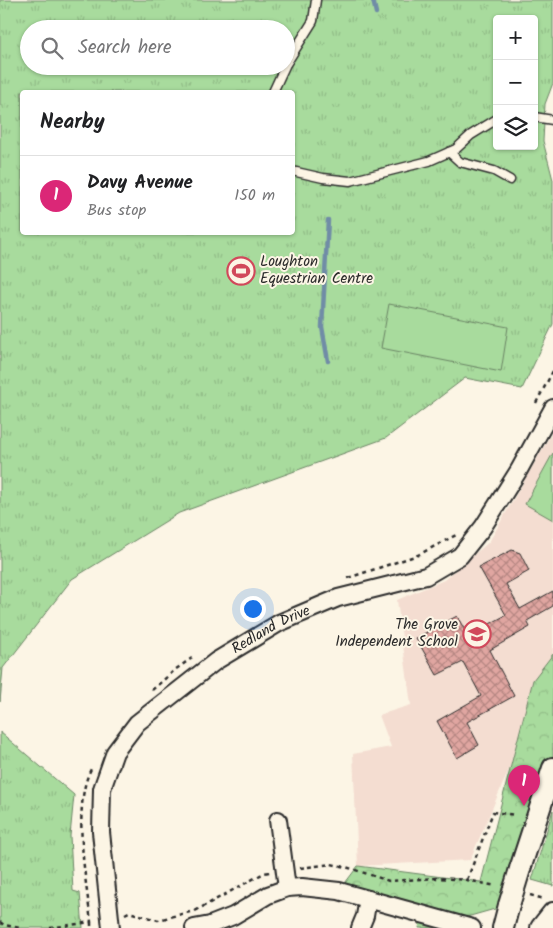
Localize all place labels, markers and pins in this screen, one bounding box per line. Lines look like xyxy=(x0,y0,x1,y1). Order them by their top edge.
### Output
place label: Loughton Equestrian Centre xyxy=(260,250,373,291)
sports icon: Loughton Equestrian Centre xyxy=(226,256,256,286)
place label: The Grove Independent School xyxy=(335,613,458,654)
school or university icon: The Grove Independent School xyxy=(462,619,492,649)
pin: 1 xyxy=(508,765,540,806)

